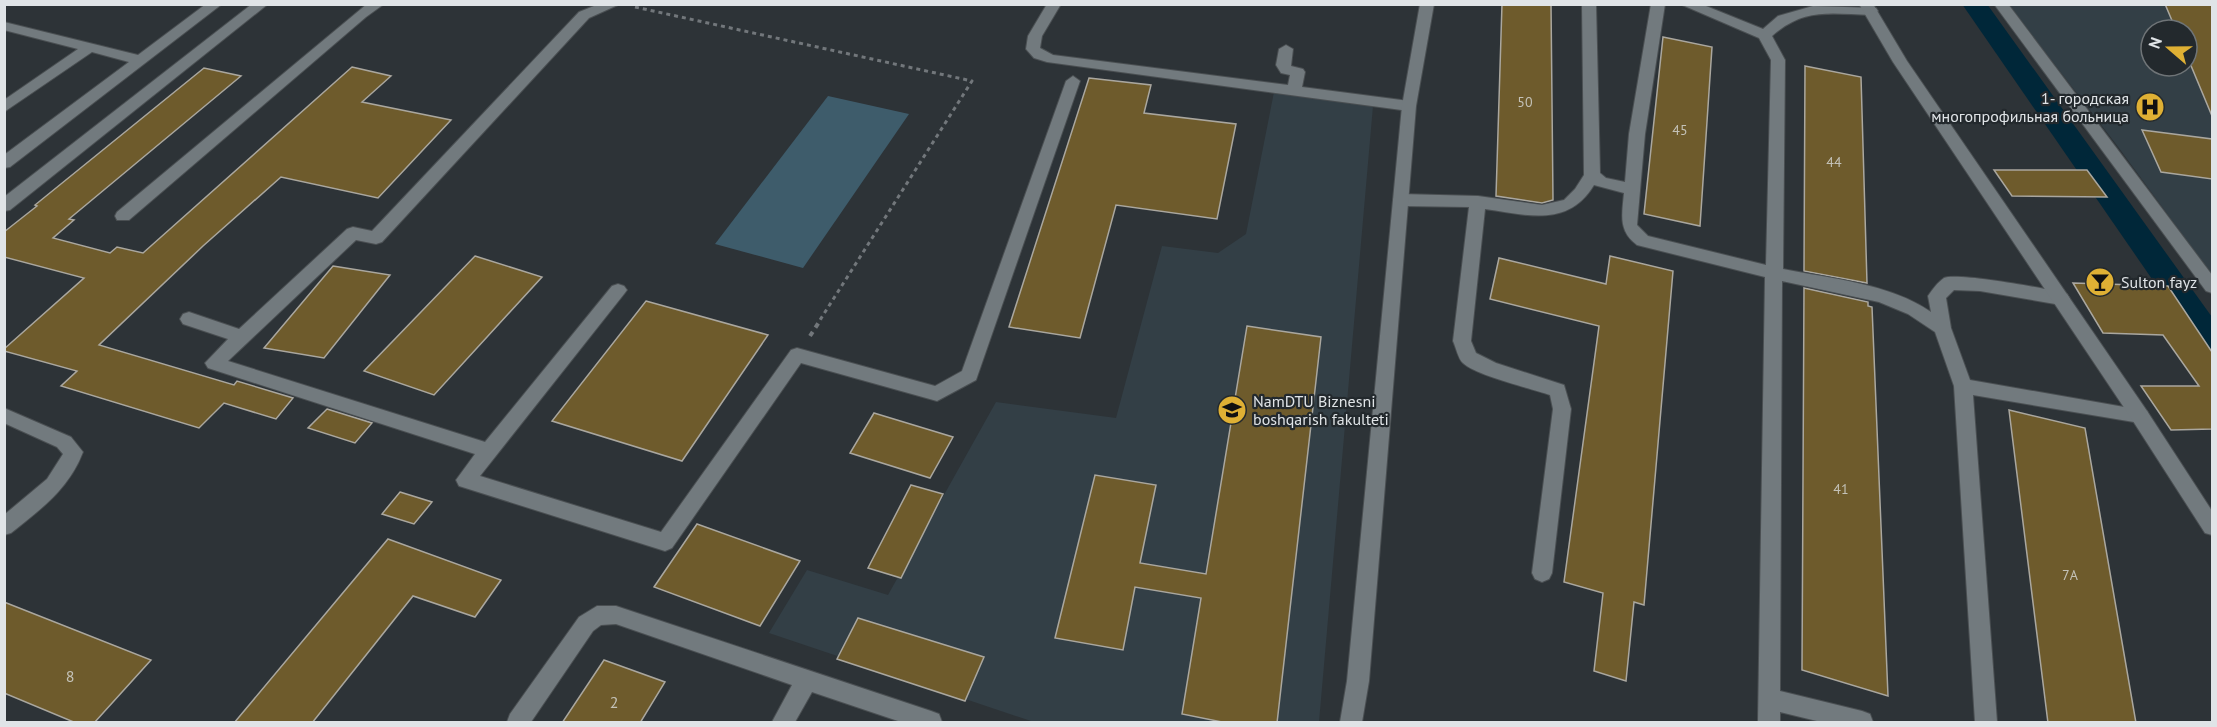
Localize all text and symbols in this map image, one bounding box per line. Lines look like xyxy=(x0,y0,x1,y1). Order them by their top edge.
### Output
north arrow xyxy=(2139,18,2199,78)
text: N xyxy=(2144,35,2166,51)
place label: 1- городская многопрофильная больница xyxy=(1931,88,2129,126)
hospital icon: 1- городская многопрофильная больница xyxy=(2134,91,2166,123)
house number: 50 xyxy=(1517,93,1533,111)
house number: 45 xyxy=(1672,121,1688,139)
house number: 44 xyxy=(1826,153,1842,171)
bar icon: Sulton fayz xyxy=(2084,266,2116,298)
place label: Sulton fayz xyxy=(2121,272,2197,292)
place label: NamDTU Biznesni boshqarish fakulteti xyxy=(1253,391,1389,429)
school or university icon: NamDTU Biznesni boshqarish fakulteti xyxy=(1216,394,1248,426)
house number: 41 xyxy=(1833,480,1849,498)
house number: 7А xyxy=(2062,566,2079,584)
house number: 8 xyxy=(66,666,74,686)
house number: 2 xyxy=(610,692,618,712)

